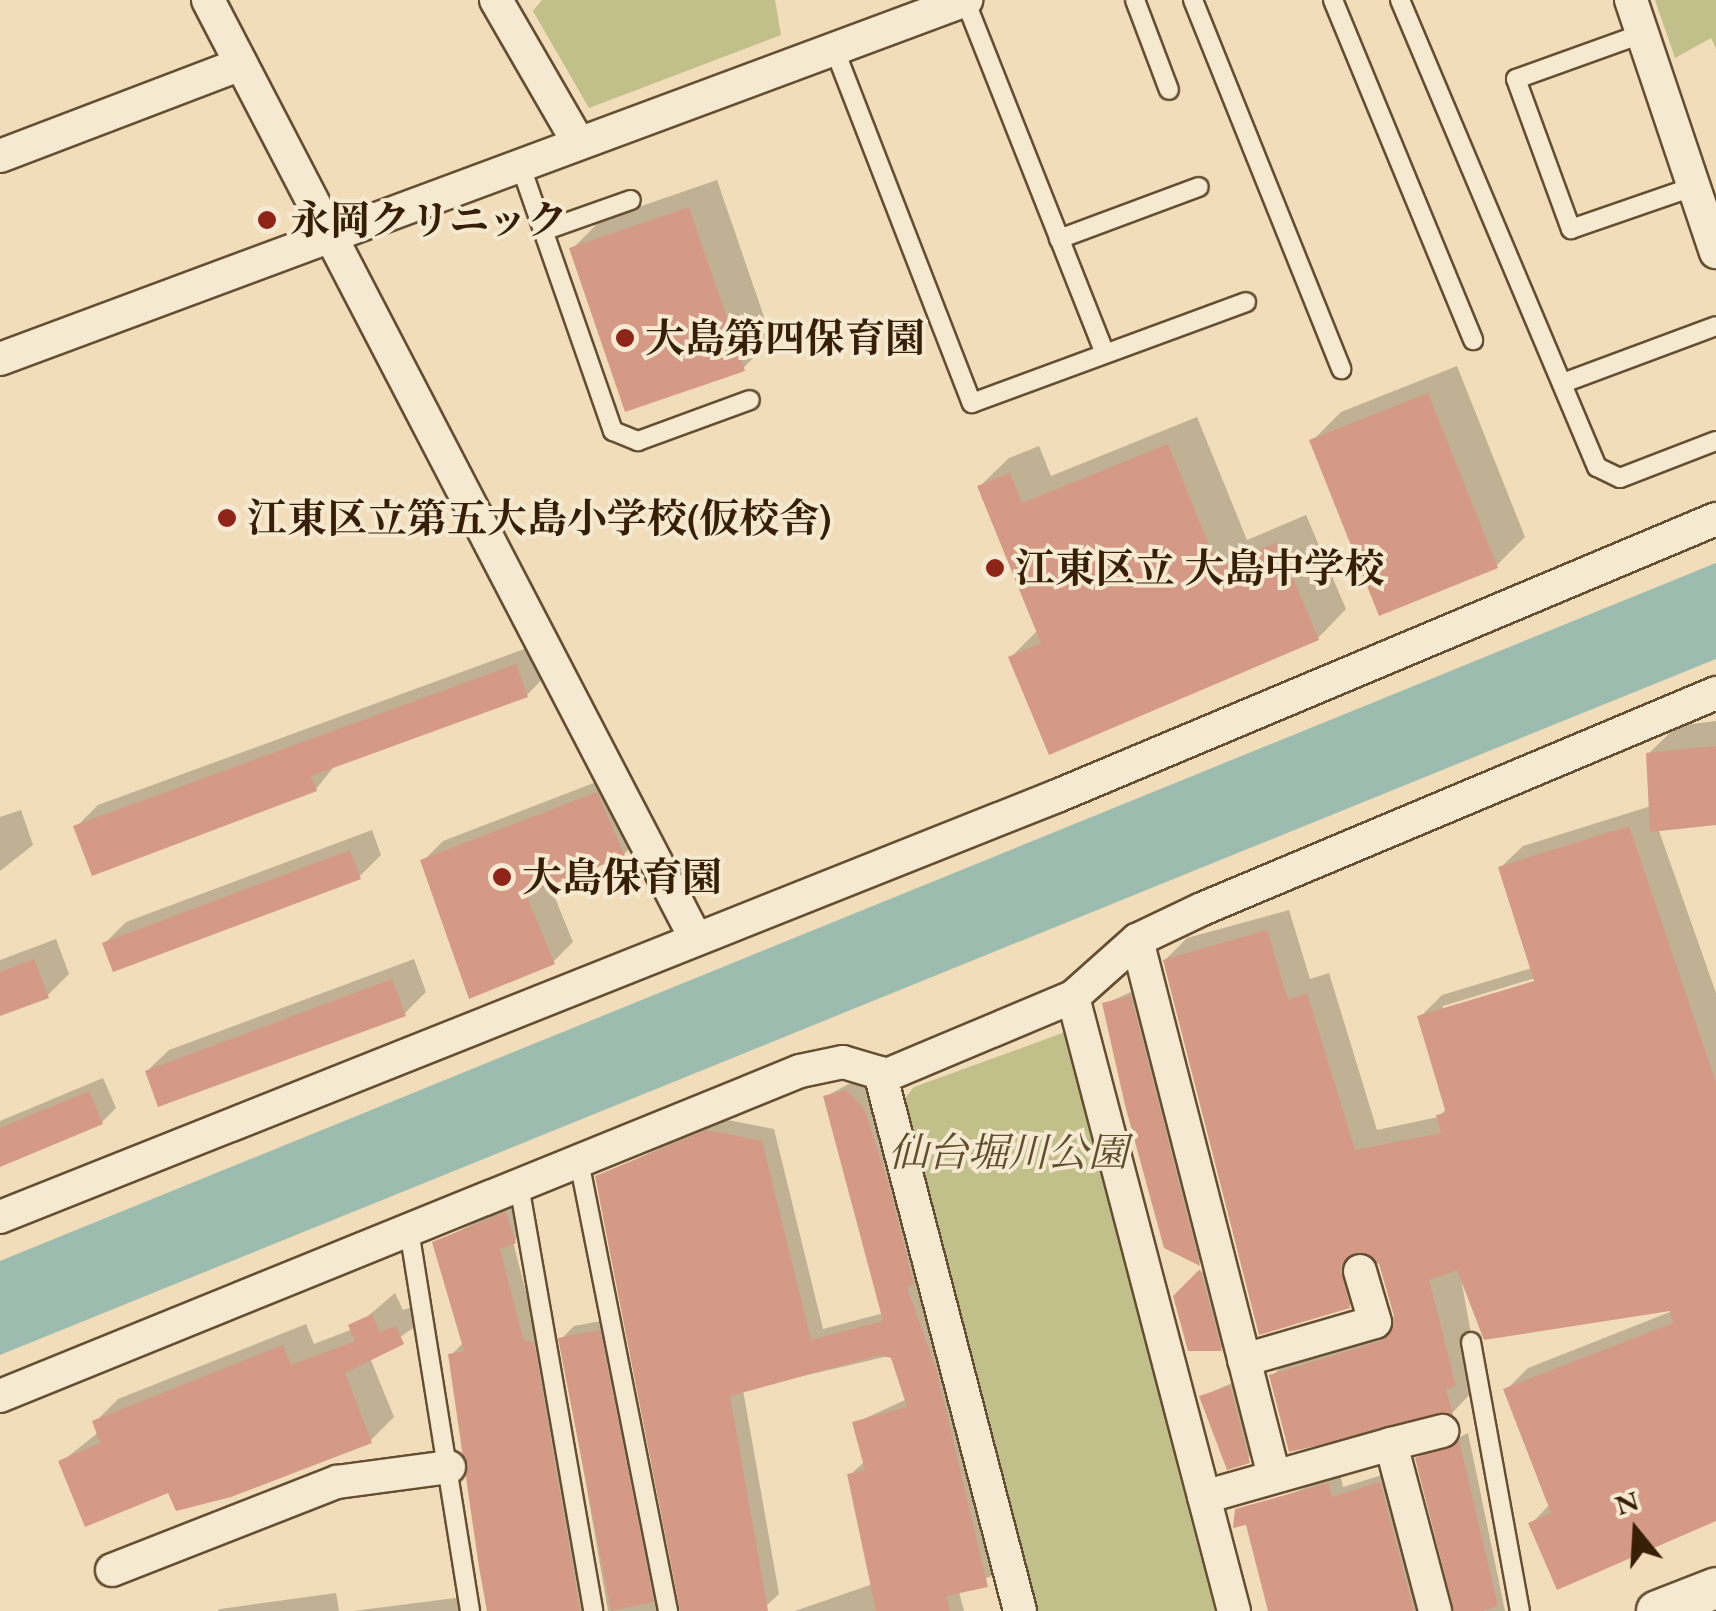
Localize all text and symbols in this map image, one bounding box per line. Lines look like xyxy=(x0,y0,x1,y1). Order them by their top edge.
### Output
place label: 永岡クリニック xyxy=(290,196,570,244)
marker: 永岡クリニック xyxy=(254,207,280,233)
place label: 大島第四保育園 xyxy=(645,314,925,362)
marker: 大島第四保育園 xyxy=(614,327,636,349)
place label: 江東区立第五大島小学校(仮校舎) xyxy=(247,494,831,542)
marker: 江東区立第五大島小学校(仮校舎) xyxy=(216,507,238,529)
place label: 江東区立 大島中学校 xyxy=(1015,544,1384,592)
marker: 江東区立 大島中学校 xyxy=(984,557,1006,579)
place label: 大島保育園 xyxy=(522,853,722,901)
marker: 大島保育園 xyxy=(491,866,513,888)
park label: 仙台堀川公園 xyxy=(888,1128,1128,1176)
north arrow xyxy=(1586,1481,1686,1581)
text: N xyxy=(1610,1482,1643,1523)

